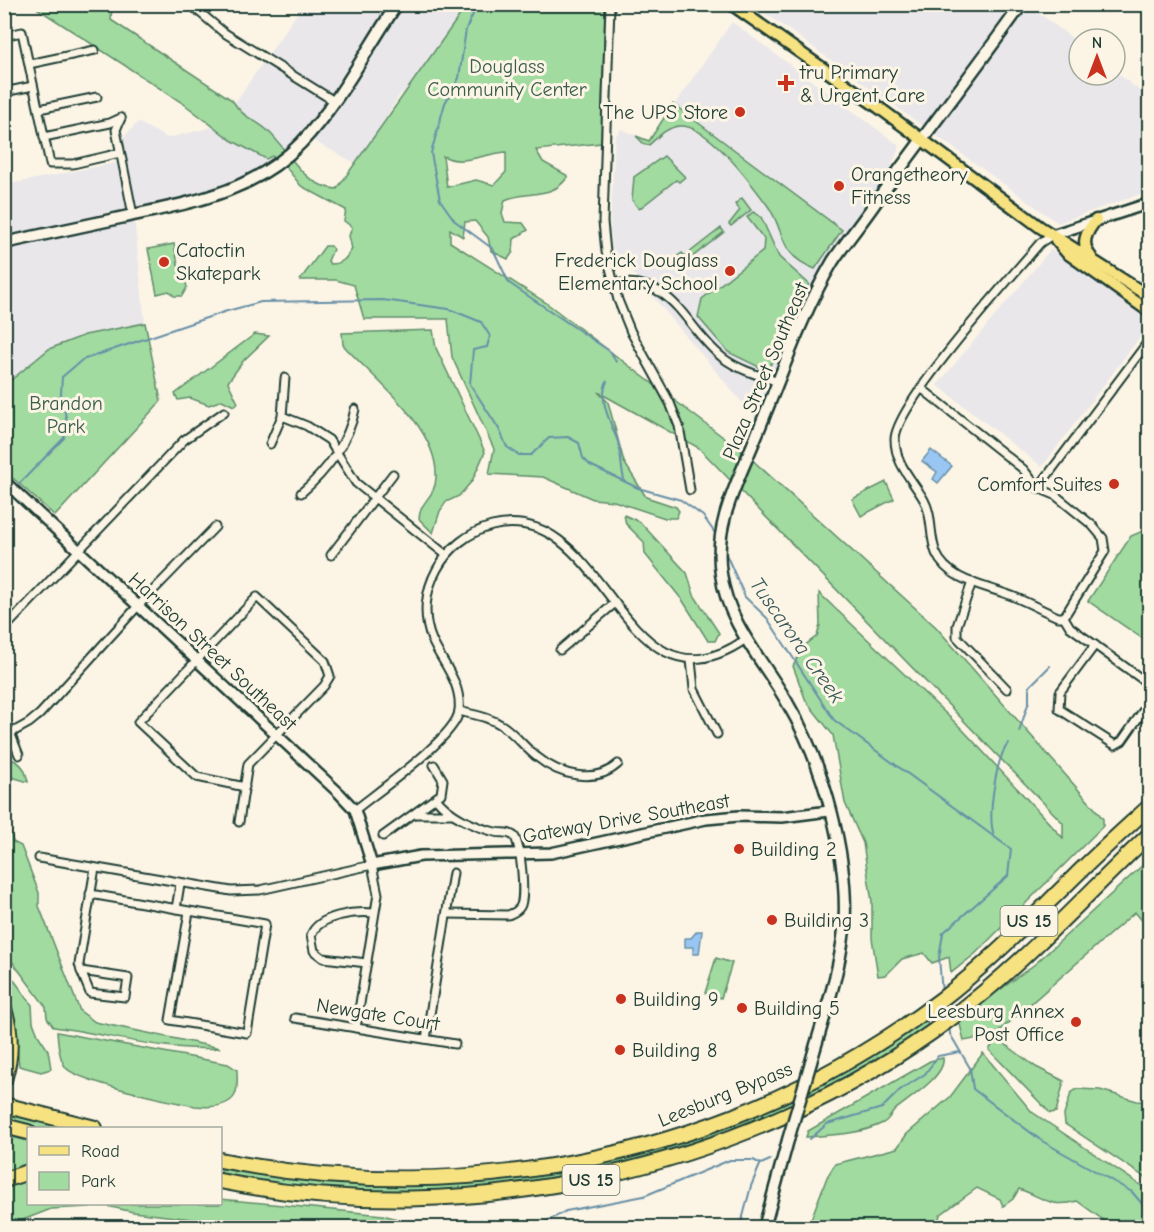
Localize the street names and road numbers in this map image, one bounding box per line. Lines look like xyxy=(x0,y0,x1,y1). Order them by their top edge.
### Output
street label: Plaza Street Southeast xyxy=(718,278,814,463)
street label: Harrison Street Southeast xyxy=(124,568,302,736)
street label: Gateway Drive Southeast xyxy=(521,789,733,848)
road number: US 15 xyxy=(1000,906,1058,936)
street label: Newgate Court xyxy=(315,993,442,1036)
street label: Leesburg Bypass xyxy=(655,1057,796,1132)
road number: US 15 xyxy=(562,1165,620,1195)

